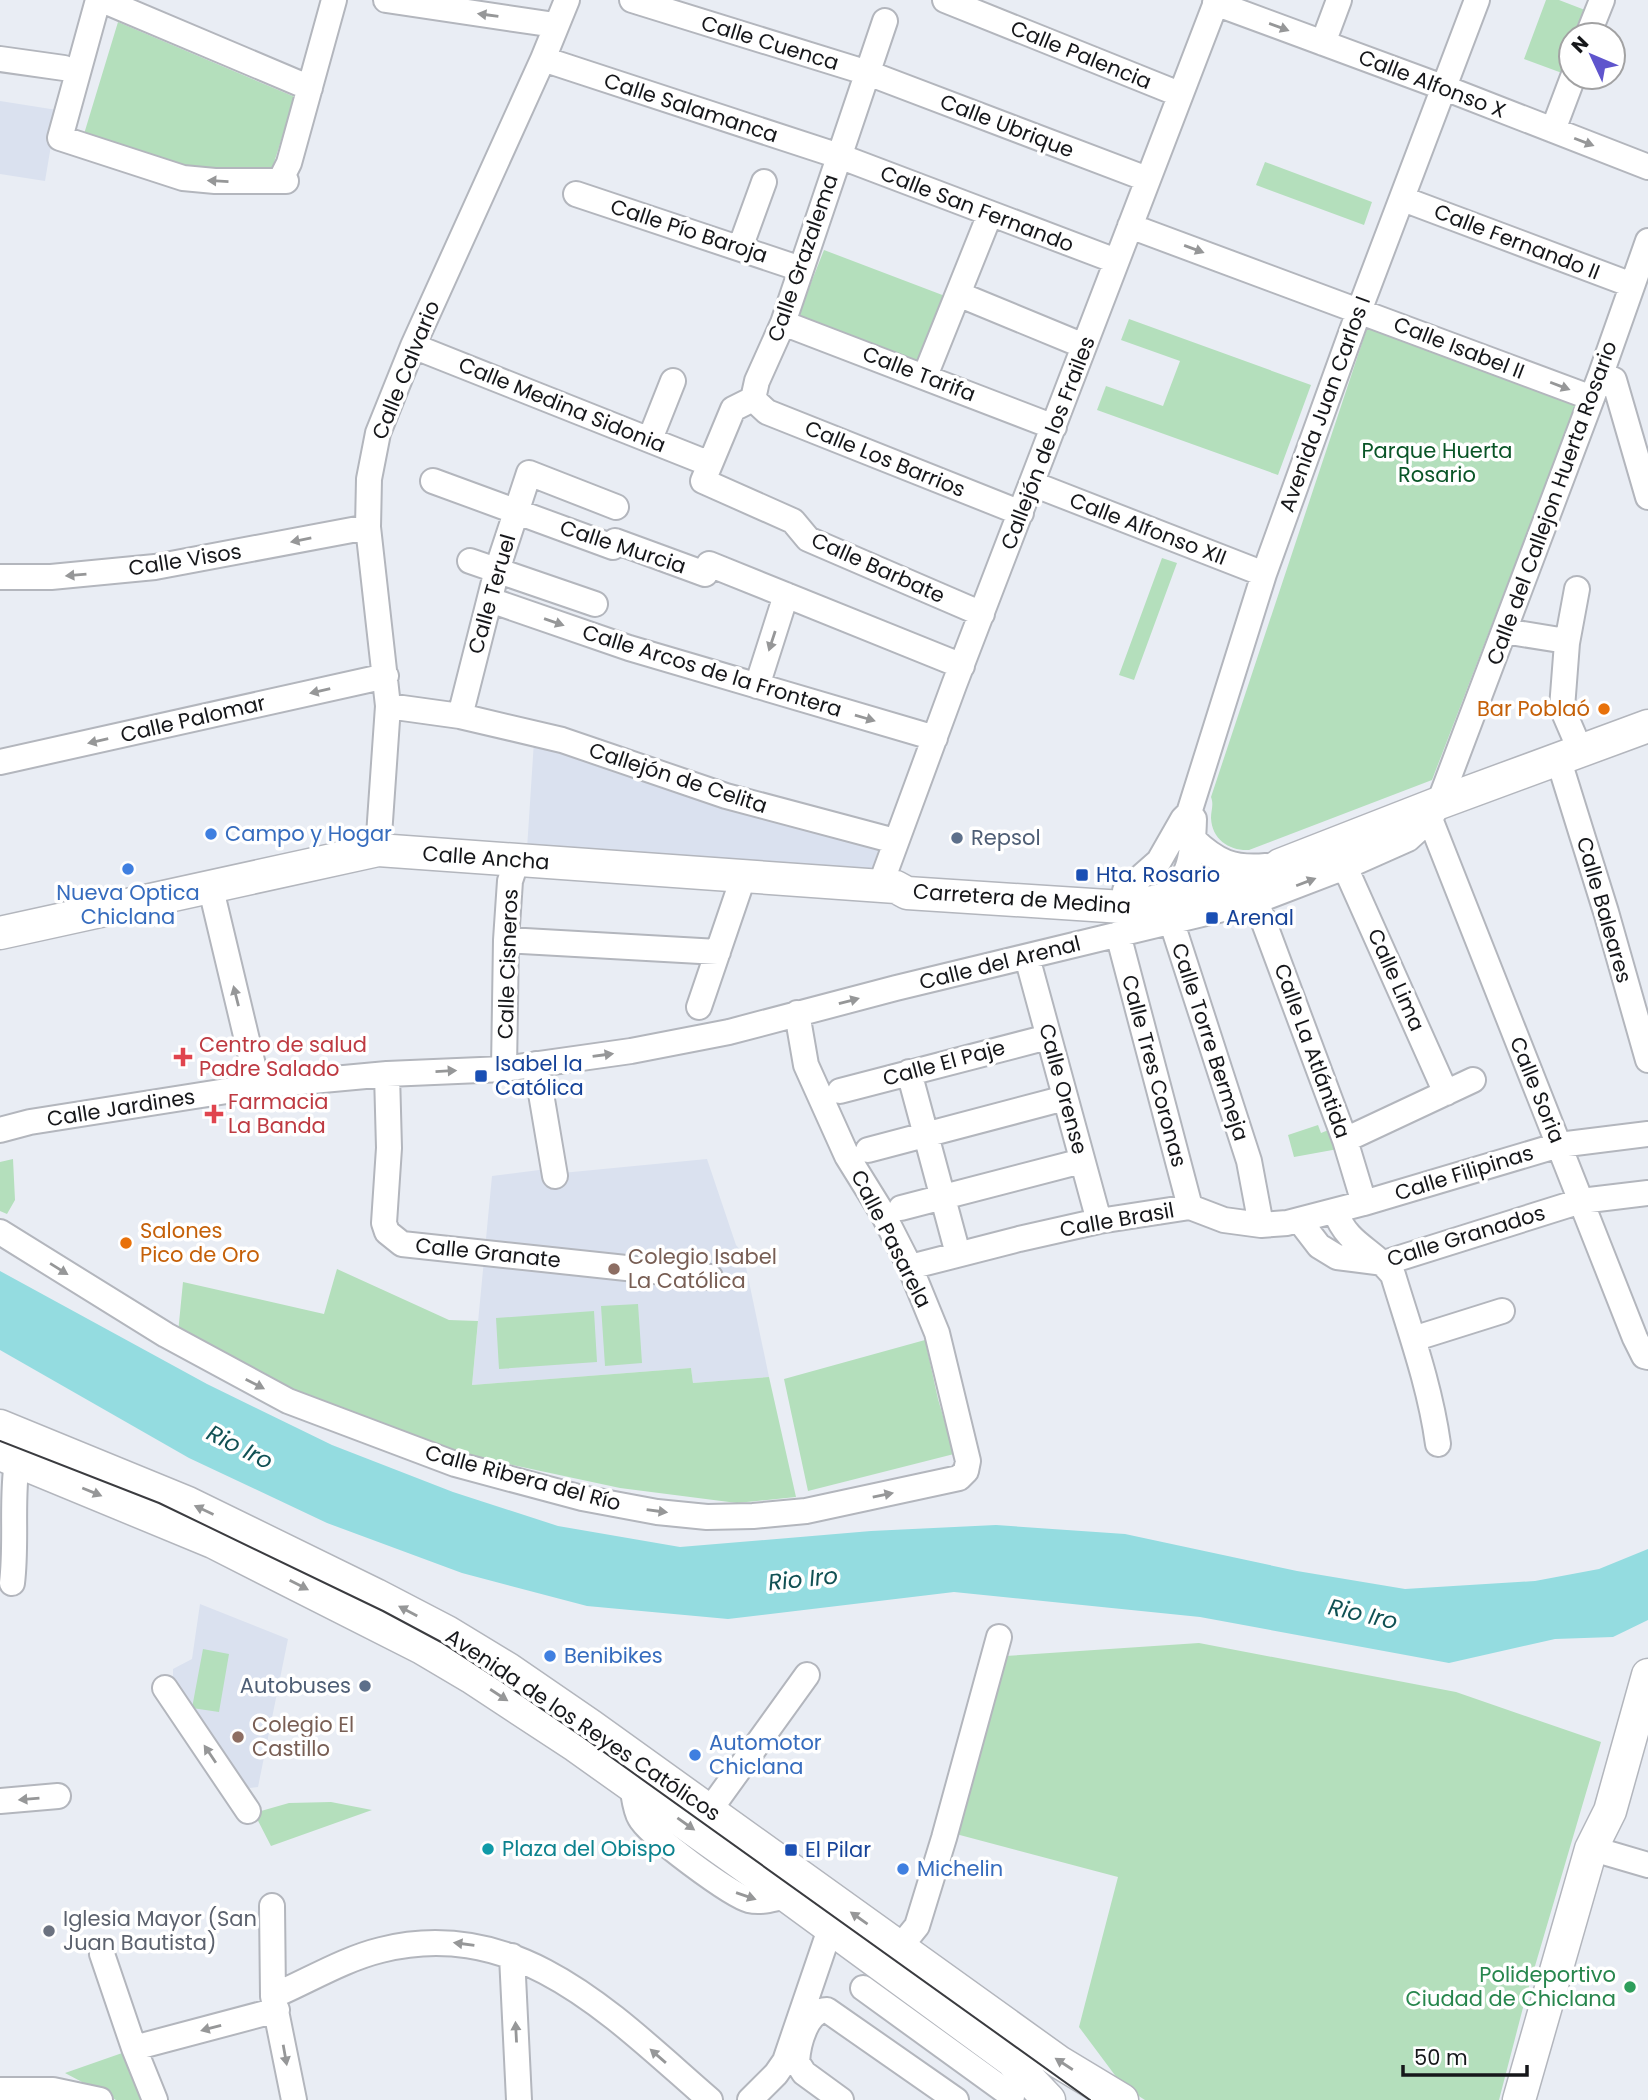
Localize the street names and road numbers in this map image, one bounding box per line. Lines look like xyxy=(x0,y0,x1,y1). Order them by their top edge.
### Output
street label: Calle Cuenca xyxy=(698,8,842,77)
street label: Calle Palencia xyxy=(1006,13,1156,96)
street label: Calle Alfonso X xyxy=(1354,42,1510,125)
street label: Calle Salamanca xyxy=(600,66,782,149)
street label: Calle Ubrique xyxy=(936,87,1078,164)
street label: Calle San Fernando xyxy=(876,158,1078,259)
street label: Calle Grazalema xyxy=(760,170,845,346)
street label: Calle Pío Baroja xyxy=(607,191,771,270)
street label: Calle Fernando II xyxy=(1430,197,1604,287)
street label: Avenida Juan Carlos I xyxy=(1272,292,1377,516)
street label: Calle Calvario xyxy=(364,296,447,444)
street label: Calle Isabel II xyxy=(1390,309,1529,386)
street label: Callejón de los Frailes xyxy=(993,332,1102,554)
street label: Calle del Callejon Huerta Rosario xyxy=(1479,337,1624,669)
street label: Calle Tarifa xyxy=(858,339,980,408)
street label: Calle Medina Sidonia xyxy=(454,350,670,459)
street label: Calle Los Barrios xyxy=(801,413,970,504)
street label: Calle Alfonso XII xyxy=(1066,485,1231,572)
street label: Calle Murcia xyxy=(556,513,690,581)
street label: Calle Barbate xyxy=(807,525,950,610)
street label: Calle Teruel xyxy=(461,531,522,657)
street label: Calle Visos xyxy=(126,536,244,583)
street label: Calle Arcos de la Frontera xyxy=(579,617,845,724)
street label: Calle Palomar xyxy=(118,688,268,749)
street label: Callejón de Celita xyxy=(585,735,771,820)
street label: Calle Baleares xyxy=(1570,833,1639,986)
street label: Calle Ancha xyxy=(422,839,551,876)
street label: Carretera de Medina xyxy=(912,876,1132,921)
street label: Calle Cisneros xyxy=(490,888,525,1040)
street label: Calle Lima xyxy=(1361,924,1432,1036)
street label: Calle del Arenal xyxy=(916,928,1084,997)
street label: Calle Torre Bermeja xyxy=(1165,939,1256,1144)
street label: Calle La Atlántida xyxy=(1267,959,1358,1142)
street label: Calle Tres Coronas xyxy=(1115,972,1194,1170)
street label: Calle Orense xyxy=(1032,1020,1095,1157)
street label: Calle El Paje xyxy=(880,1032,1008,1093)
street label: Calle Soria xyxy=(1503,1032,1572,1147)
street label: Calle Jardines xyxy=(45,1082,197,1134)
street label: Calle Filipinas xyxy=(1391,1138,1537,1207)
street label: Calle Pasarela xyxy=(844,1165,939,1313)
street label: Calle Brasil xyxy=(1057,1195,1176,1244)
street label: Calle Granados xyxy=(1383,1198,1548,1273)
street label: Calle Granate xyxy=(414,1230,562,1275)
street label: Calle Ribera del Río xyxy=(422,1437,624,1518)
street label: Avenida de los Reyes Católicos xyxy=(440,1621,726,1828)

